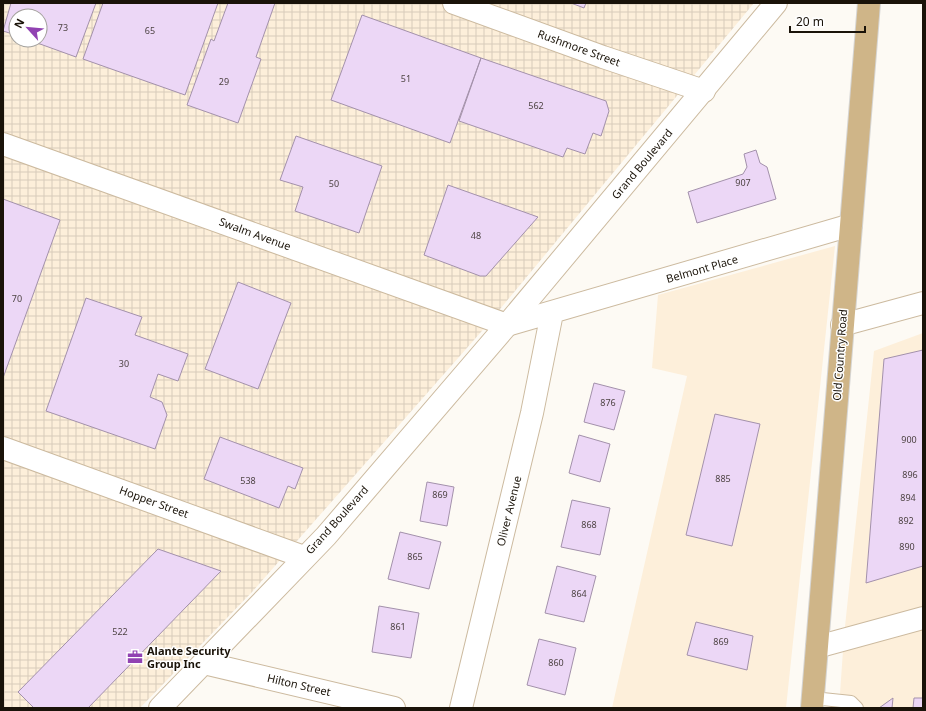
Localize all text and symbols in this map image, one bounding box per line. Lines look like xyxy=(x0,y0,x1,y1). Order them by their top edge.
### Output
north arrow xyxy=(8,8,48,48)
scale bar xyxy=(790,8,865,34)
text: 20 m xyxy=(796,13,824,30)
text: N xyxy=(10,16,27,31)
house number: 73 xyxy=(58,21,68,34)
house number: 65 xyxy=(145,24,155,37)
street label: Rushmore Street xyxy=(536,26,623,69)
house number: 51 xyxy=(401,72,411,85)
house number: 29 xyxy=(219,75,229,88)
house number: 562 xyxy=(528,99,544,112)
street label: Grand Boulevard xyxy=(608,125,675,202)
house number: 907 xyxy=(735,176,751,189)
house number: 50 xyxy=(329,177,339,190)
street label: Swalm Avenue xyxy=(217,214,293,253)
house number: 48 xyxy=(471,229,481,242)
street label: Belmont Place xyxy=(664,251,739,286)
house number: 70 xyxy=(12,292,22,305)
street label: Old Country Road xyxy=(829,309,850,401)
house number: 30 xyxy=(119,357,129,370)
house number: 876 xyxy=(600,396,616,409)
house number: 900 xyxy=(901,433,917,446)
house number: 896 xyxy=(902,468,918,481)
house number: 885 xyxy=(715,472,731,485)
house number: 538 xyxy=(240,474,256,487)
street label: Oliver Avenue xyxy=(493,474,525,548)
street label: Hopper Street xyxy=(117,482,191,521)
street label: Grand Boulevard xyxy=(302,482,371,557)
house number: 869 xyxy=(432,488,448,501)
house number: 894 xyxy=(900,491,916,504)
house number: 892 xyxy=(898,514,914,527)
house number: 868 xyxy=(581,518,597,531)
house number: 890 xyxy=(899,540,915,553)
house number: 865 xyxy=(407,550,423,563)
house number: 864 xyxy=(571,587,587,600)
house number: 861 xyxy=(390,620,406,633)
house number: 522 xyxy=(112,625,128,638)
house number: 869 xyxy=(713,635,729,648)
place label: Alante Security Group Inc xyxy=(147,643,231,671)
office icon: Alante Security Group Inc xyxy=(126,648,144,666)
house number: 860 xyxy=(548,656,564,669)
street label: Hilton Street xyxy=(266,670,332,699)

